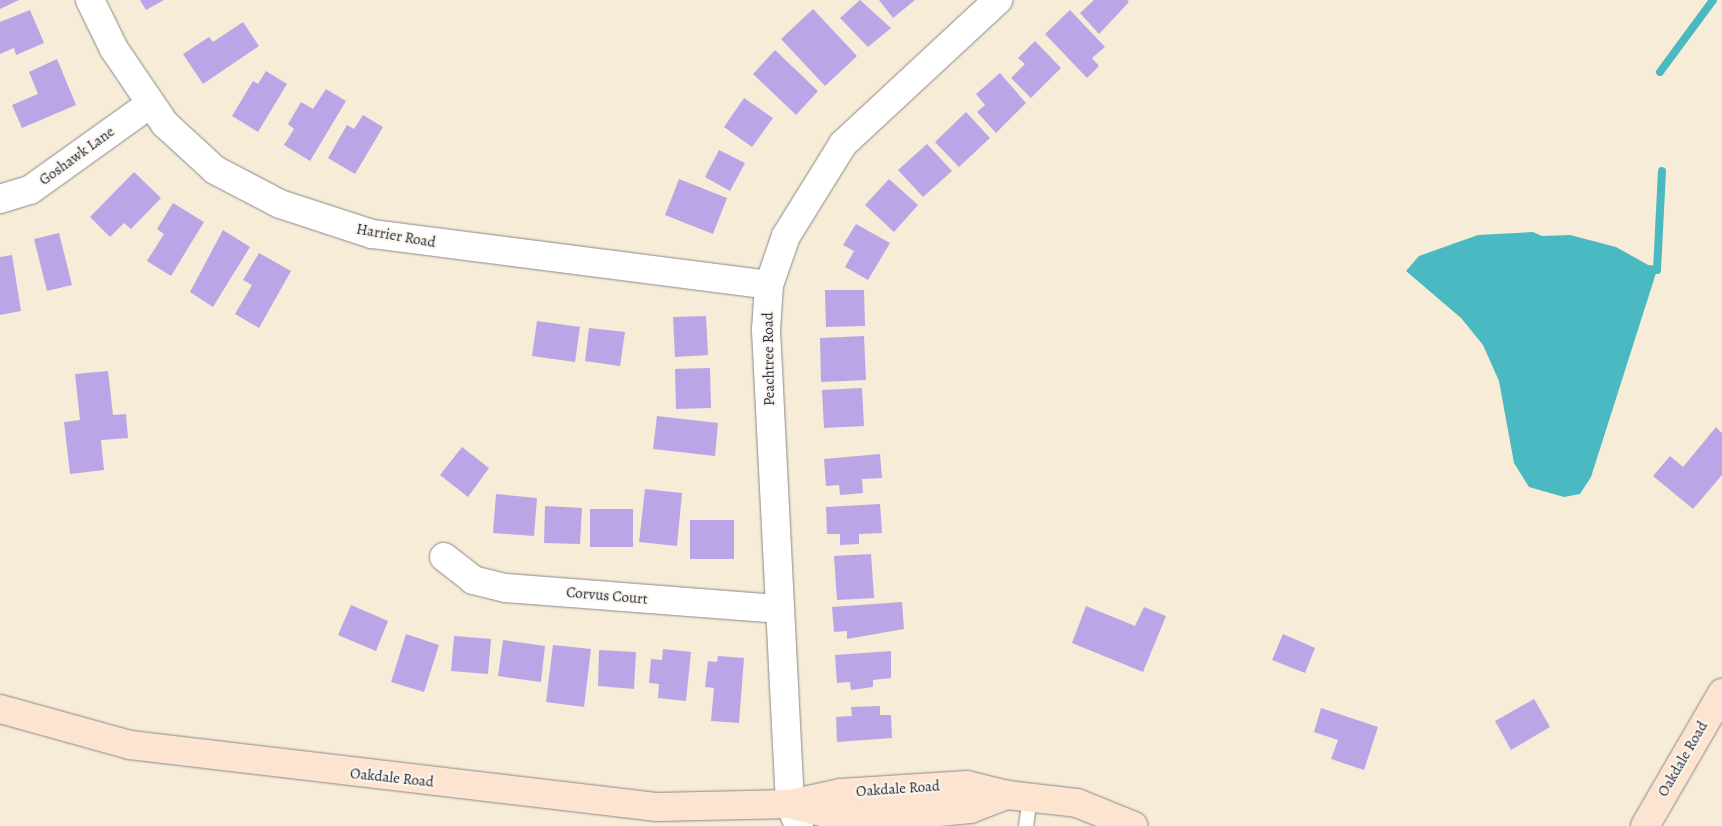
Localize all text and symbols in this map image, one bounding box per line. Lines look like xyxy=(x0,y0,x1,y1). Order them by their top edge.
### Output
street label: Goshawk Lane xyxy=(36,123,118,189)
street label: Harrier Road xyxy=(355,220,437,252)
street label: Peachtree Road xyxy=(759,312,779,406)
street label: Corvus Court xyxy=(566,583,648,609)
street label: Oakdale Road xyxy=(1654,718,1712,800)
street label: Oakdale Road xyxy=(349,765,435,791)
street label: Oakdale Road xyxy=(855,777,941,801)

